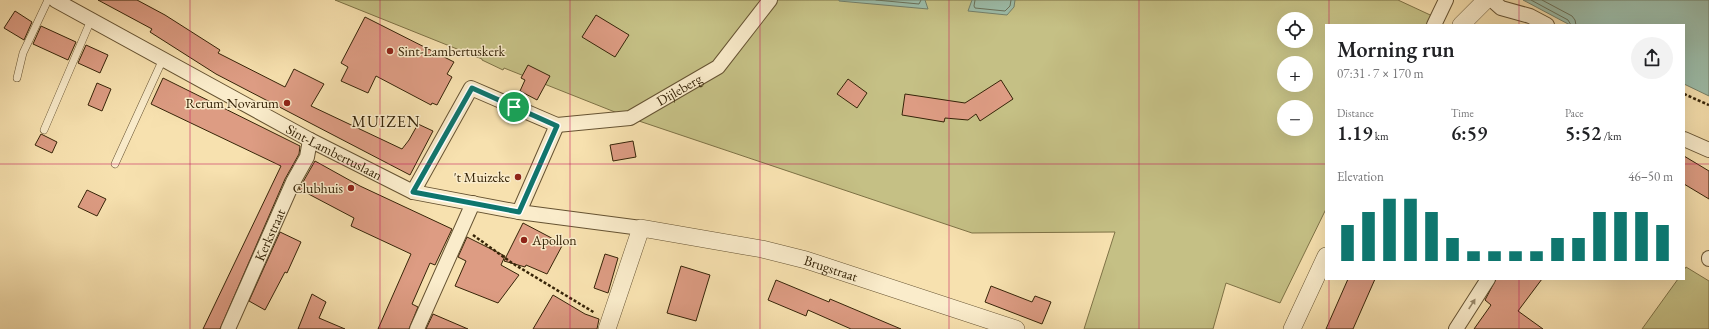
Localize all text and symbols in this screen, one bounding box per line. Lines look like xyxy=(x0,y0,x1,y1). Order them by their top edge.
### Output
map controls xyxy=(1277,12,1313,136)
button: locate xyxy=(1277,12,1313,48)
text: Morning run xyxy=(1337,35,1455,64)
button: share xyxy=(1631,37,1673,79)
place label: Sint-Lambertuskerk xyxy=(398,42,506,60)
marker: Sint-Lambertuskerk xyxy=(385,46,395,56)
button: + xyxy=(1277,56,1313,92)
text: 07:31 · 7 × 170 m xyxy=(1337,65,1424,82)
street label: Dijleberg xyxy=(653,69,706,110)
pin xyxy=(497,90,531,124)
place label: Rerum Novarum xyxy=(186,94,279,112)
icon: arrive xyxy=(503,96,525,118)
marker: Rerum Novarum xyxy=(282,98,292,108)
button: − xyxy=(1277,100,1313,136)
text: Distance xyxy=(1337,106,1374,120)
text: Time xyxy=(1451,106,1474,120)
text: Pace xyxy=(1565,106,1583,120)
district label: MUIZEN xyxy=(351,111,421,132)
street label: Sint-Lambertuslaan xyxy=(283,120,386,184)
text: 1.19 xyxy=(1337,120,1373,146)
text: 6:59 xyxy=(1451,120,1487,146)
text: 5:52 xyxy=(1565,120,1601,146)
text: km xyxy=(1373,129,1389,143)
text: /km xyxy=(1601,129,1622,143)
place label: 't Muizeke xyxy=(454,168,511,186)
text: Elevation xyxy=(1337,168,1384,185)
text: 46–50 m xyxy=(1628,168,1673,185)
marker: 't Muizeke xyxy=(513,172,523,182)
place label: Clubhuis xyxy=(293,179,343,197)
marker: Clubhuis xyxy=(346,183,356,193)
street label: Kerkstraat xyxy=(250,205,289,264)
place label: Apollon xyxy=(531,231,577,249)
marker: Apollon xyxy=(519,235,529,245)
street label: Brugstraat xyxy=(802,251,861,286)
one-way arrow xyxy=(1468,299,1476,309)

